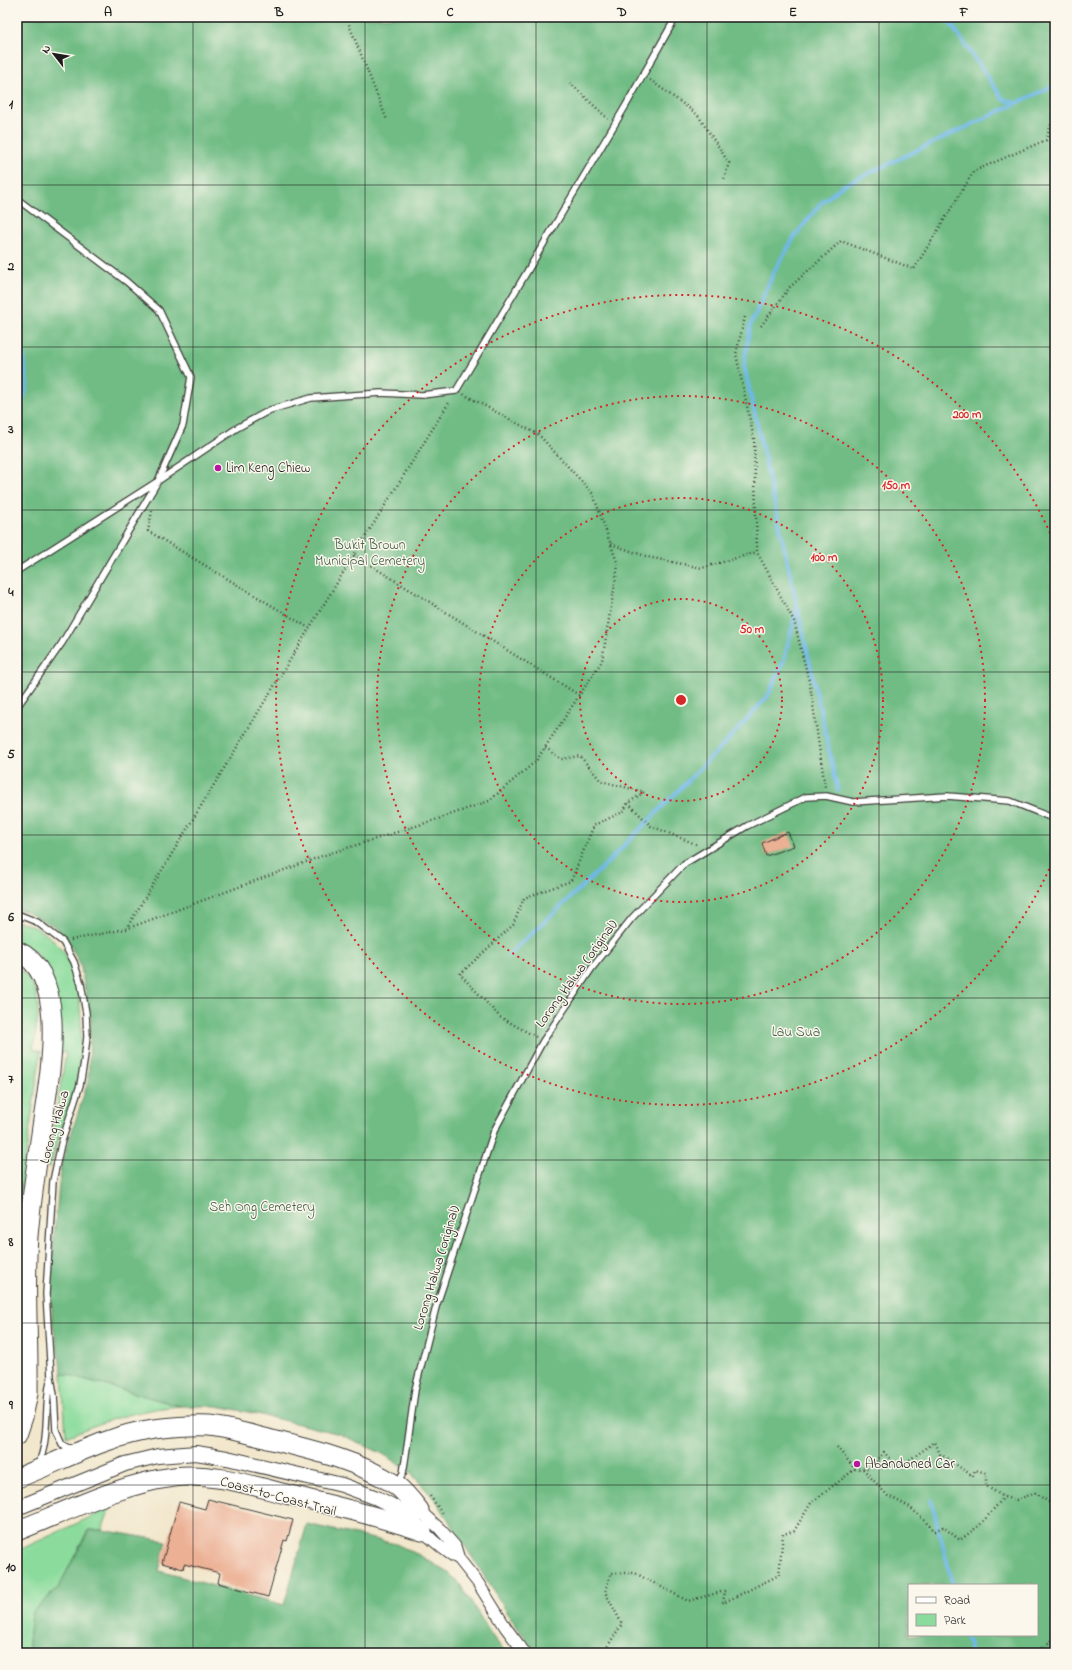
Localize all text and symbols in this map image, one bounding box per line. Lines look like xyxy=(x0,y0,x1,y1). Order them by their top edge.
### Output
text: A xyxy=(104,3,112,22)
text: B xyxy=(274,3,284,22)
text: C xyxy=(446,3,454,22)
text: D xyxy=(616,3,627,22)
text: E xyxy=(789,3,797,22)
text: F xyxy=(959,3,969,22)
north arrow xyxy=(34,34,74,74)
text: N xyxy=(38,42,55,57)
text: 1 xyxy=(9,95,14,114)
text: 2 xyxy=(7,257,15,276)
text: 200 m xyxy=(952,406,982,424)
text: 3 xyxy=(7,420,14,439)
place label: Lim Keng Chiew xyxy=(226,458,310,480)
marker: Lim Keng Chiew xyxy=(213,463,223,473)
text: 150 m xyxy=(882,477,911,495)
park label: Bukit Brown Municipal Cemetery xyxy=(315,535,425,573)
text: 100 m xyxy=(811,549,838,567)
text: 4 xyxy=(7,583,14,602)
text: 50 m xyxy=(740,621,765,639)
centre of rings xyxy=(674,693,688,707)
text: 5 xyxy=(7,745,15,764)
text: 6 xyxy=(7,908,14,927)
street label: Lorong Halwa (original) xyxy=(531,916,624,1033)
park label: Lau Sua xyxy=(772,1022,820,1043)
text: 7 xyxy=(8,1070,14,1089)
street label: Lorong Halwa xyxy=(34,1088,76,1166)
park label: Seh Ong Cemetery xyxy=(209,1197,315,1219)
street label: Lorong Halwa (original) xyxy=(408,1203,467,1333)
text: 8 xyxy=(8,1233,14,1252)
text: 9 xyxy=(8,1396,14,1415)
place label: Abandoned Car xyxy=(865,1454,955,1475)
marker: Abandoned Car xyxy=(852,1459,862,1469)
street label: Coast-to-Coast Trail xyxy=(218,1471,338,1523)
text: 10 xyxy=(6,1558,16,1577)
legend xyxy=(908,1584,1038,1636)
text: Road xyxy=(944,1592,970,1610)
text: Park xyxy=(944,1612,966,1630)

